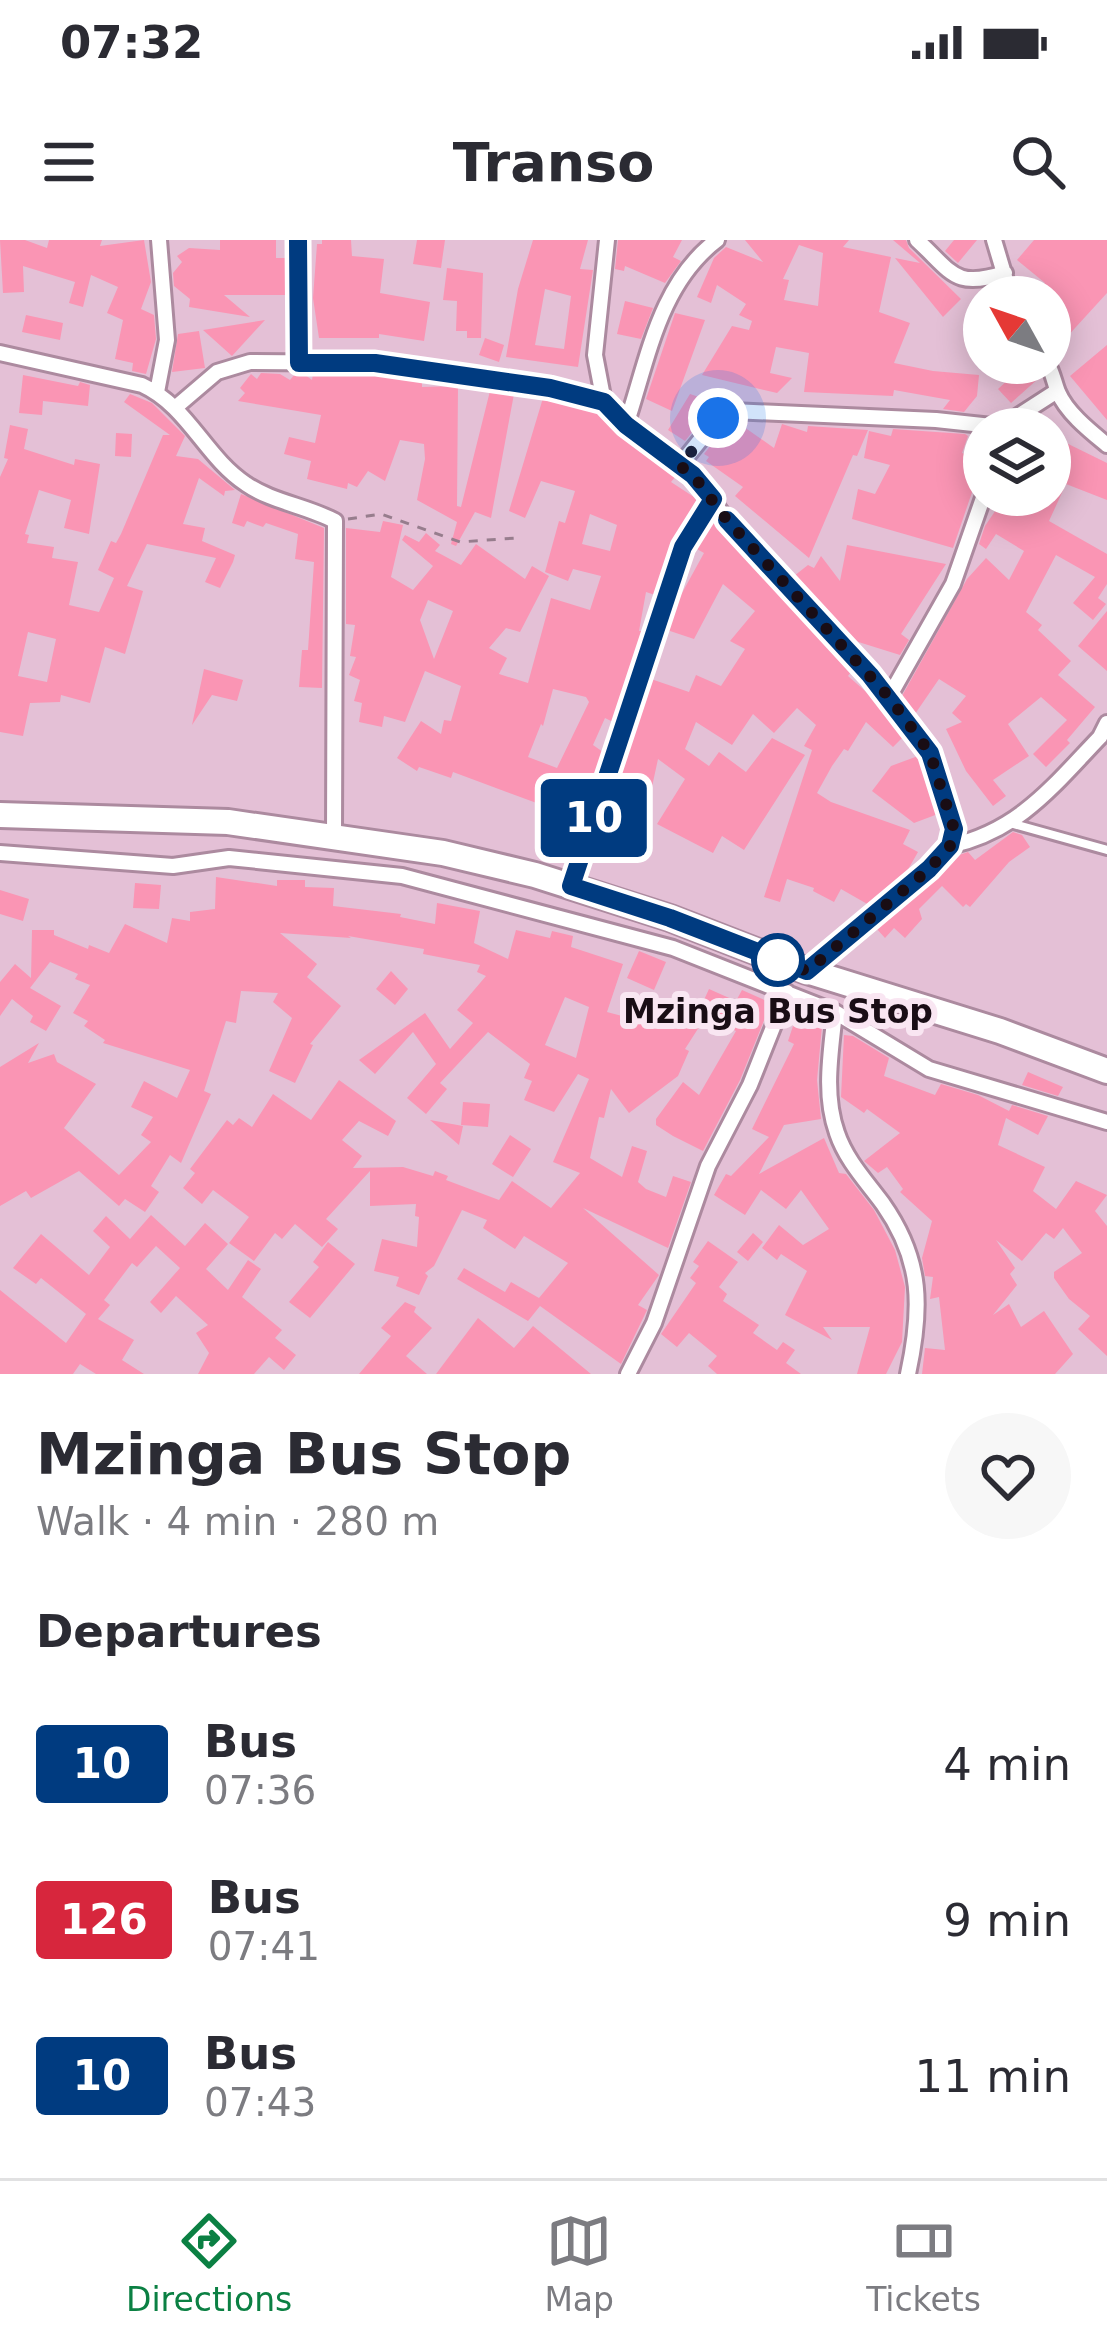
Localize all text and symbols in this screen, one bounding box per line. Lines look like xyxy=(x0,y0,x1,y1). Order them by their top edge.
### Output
text: 07:32 xyxy=(60,16,203,69)
icon: menu xyxy=(36,129,102,195)
icon: search xyxy=(1005,129,1071,195)
text: Transo xyxy=(453,131,654,194)
north arrow xyxy=(963,276,1071,384)
map controls xyxy=(963,276,1071,516)
your location xyxy=(688,388,748,448)
button: layers xyxy=(963,408,1071,516)
line badge: 10 xyxy=(540,779,648,857)
text: 10 xyxy=(565,793,623,842)
marker: Mzinga Bus Stop xyxy=(753,935,803,985)
place label: Mzinga Bus Stop xyxy=(623,992,933,1031)
button: heart xyxy=(945,1413,1071,1539)
text: Mzinga Bus Stop xyxy=(36,1421,571,1487)
text: Walk · 4 min · 280 m xyxy=(36,1499,439,1544)
text: Departures xyxy=(36,1605,322,1658)
text: Bus xyxy=(204,1715,297,1768)
text: 4 min xyxy=(943,1738,1071,1791)
text: 10 xyxy=(73,1739,131,1788)
text: 07:36 xyxy=(204,1768,316,1813)
text: Bus xyxy=(208,1871,301,1924)
text: 9 min xyxy=(943,1894,1071,1947)
text: 126 xyxy=(60,1895,148,1944)
text: 07:41 xyxy=(208,1924,320,1969)
text: Bus xyxy=(204,2027,297,2080)
text: 11 min xyxy=(915,2050,1071,2103)
text: 10 xyxy=(73,2051,131,2100)
text: 07:43 xyxy=(204,2080,316,2125)
tab: Directions xyxy=(126,2208,292,2319)
tab: Map xyxy=(544,2208,614,2319)
tab: Tickets xyxy=(866,2208,981,2319)

